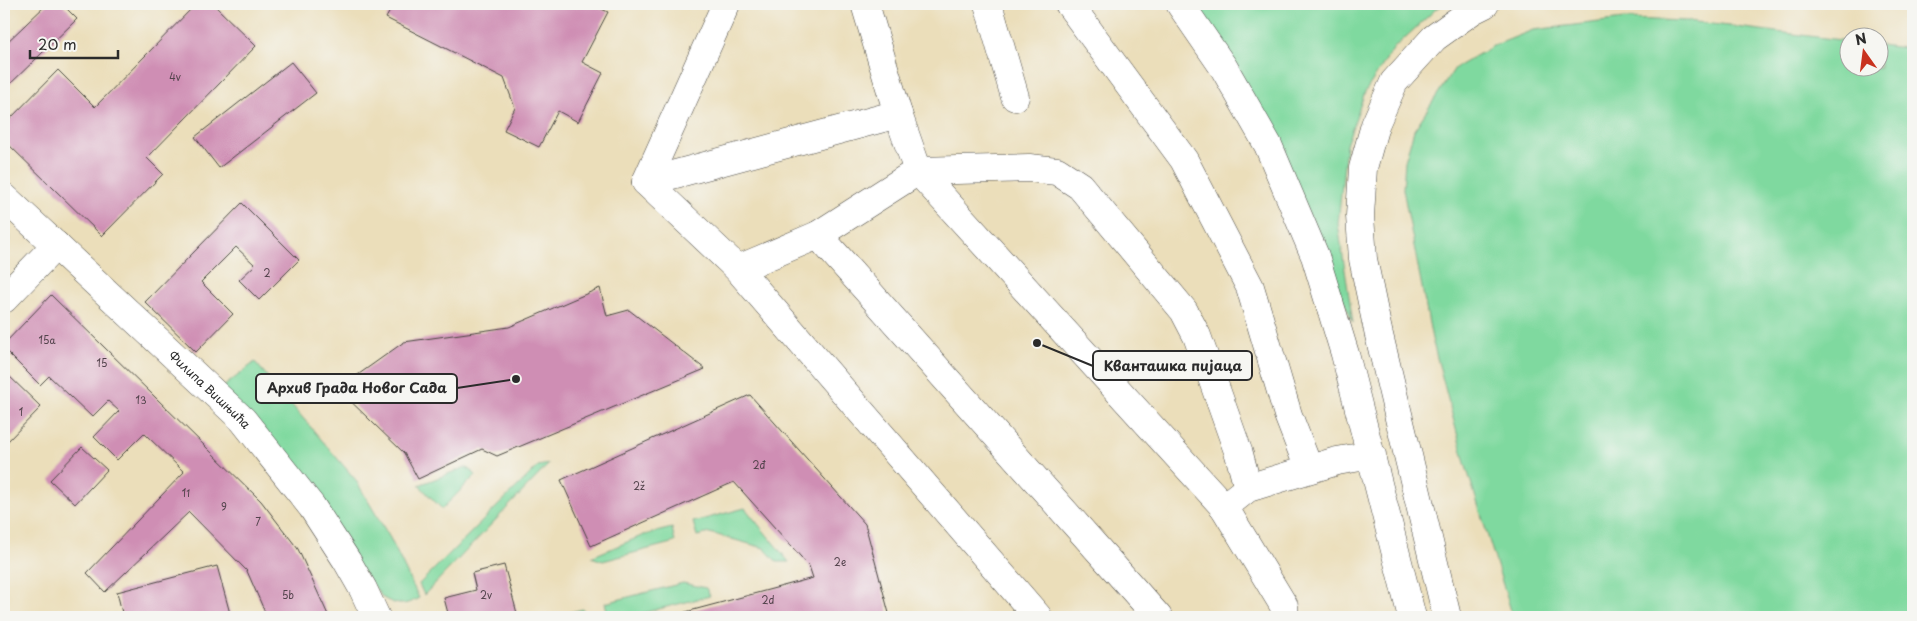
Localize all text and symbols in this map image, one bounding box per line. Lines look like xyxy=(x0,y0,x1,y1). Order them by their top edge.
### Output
text: N xyxy=(1853,27,1869,50)
scale bar xyxy=(30,28,118,60)
north arrow xyxy=(1840,28,1890,78)
text: 20 m xyxy=(38,32,77,55)
house number: 4v xyxy=(169,69,181,84)
house number: 2 xyxy=(263,265,271,280)
house number: 15a xyxy=(38,332,56,347)
street label: Филипа Вишњића xyxy=(165,346,256,433)
callout: Кванташка пијаца xyxy=(1093,351,1252,380)
house number: 15 xyxy=(97,355,107,370)
text: Кванташка пијаца xyxy=(1104,355,1243,376)
callout: Архив Града Новог Сада xyxy=(256,374,457,403)
text: Архив Града Новог Сада xyxy=(267,377,447,398)
house number: 13 xyxy=(135,392,147,407)
house number: 1 xyxy=(19,404,23,419)
house number: 2đ xyxy=(753,457,766,472)
house number: 2ž xyxy=(633,478,645,493)
house number: 11 xyxy=(182,485,190,500)
house number: 9 xyxy=(221,499,227,514)
house number: 7 xyxy=(255,514,261,529)
house number: 2e xyxy=(834,554,846,569)
house number: 5b xyxy=(282,587,294,602)
house number: 2v xyxy=(480,587,492,602)
house number: 2d xyxy=(762,592,774,607)

